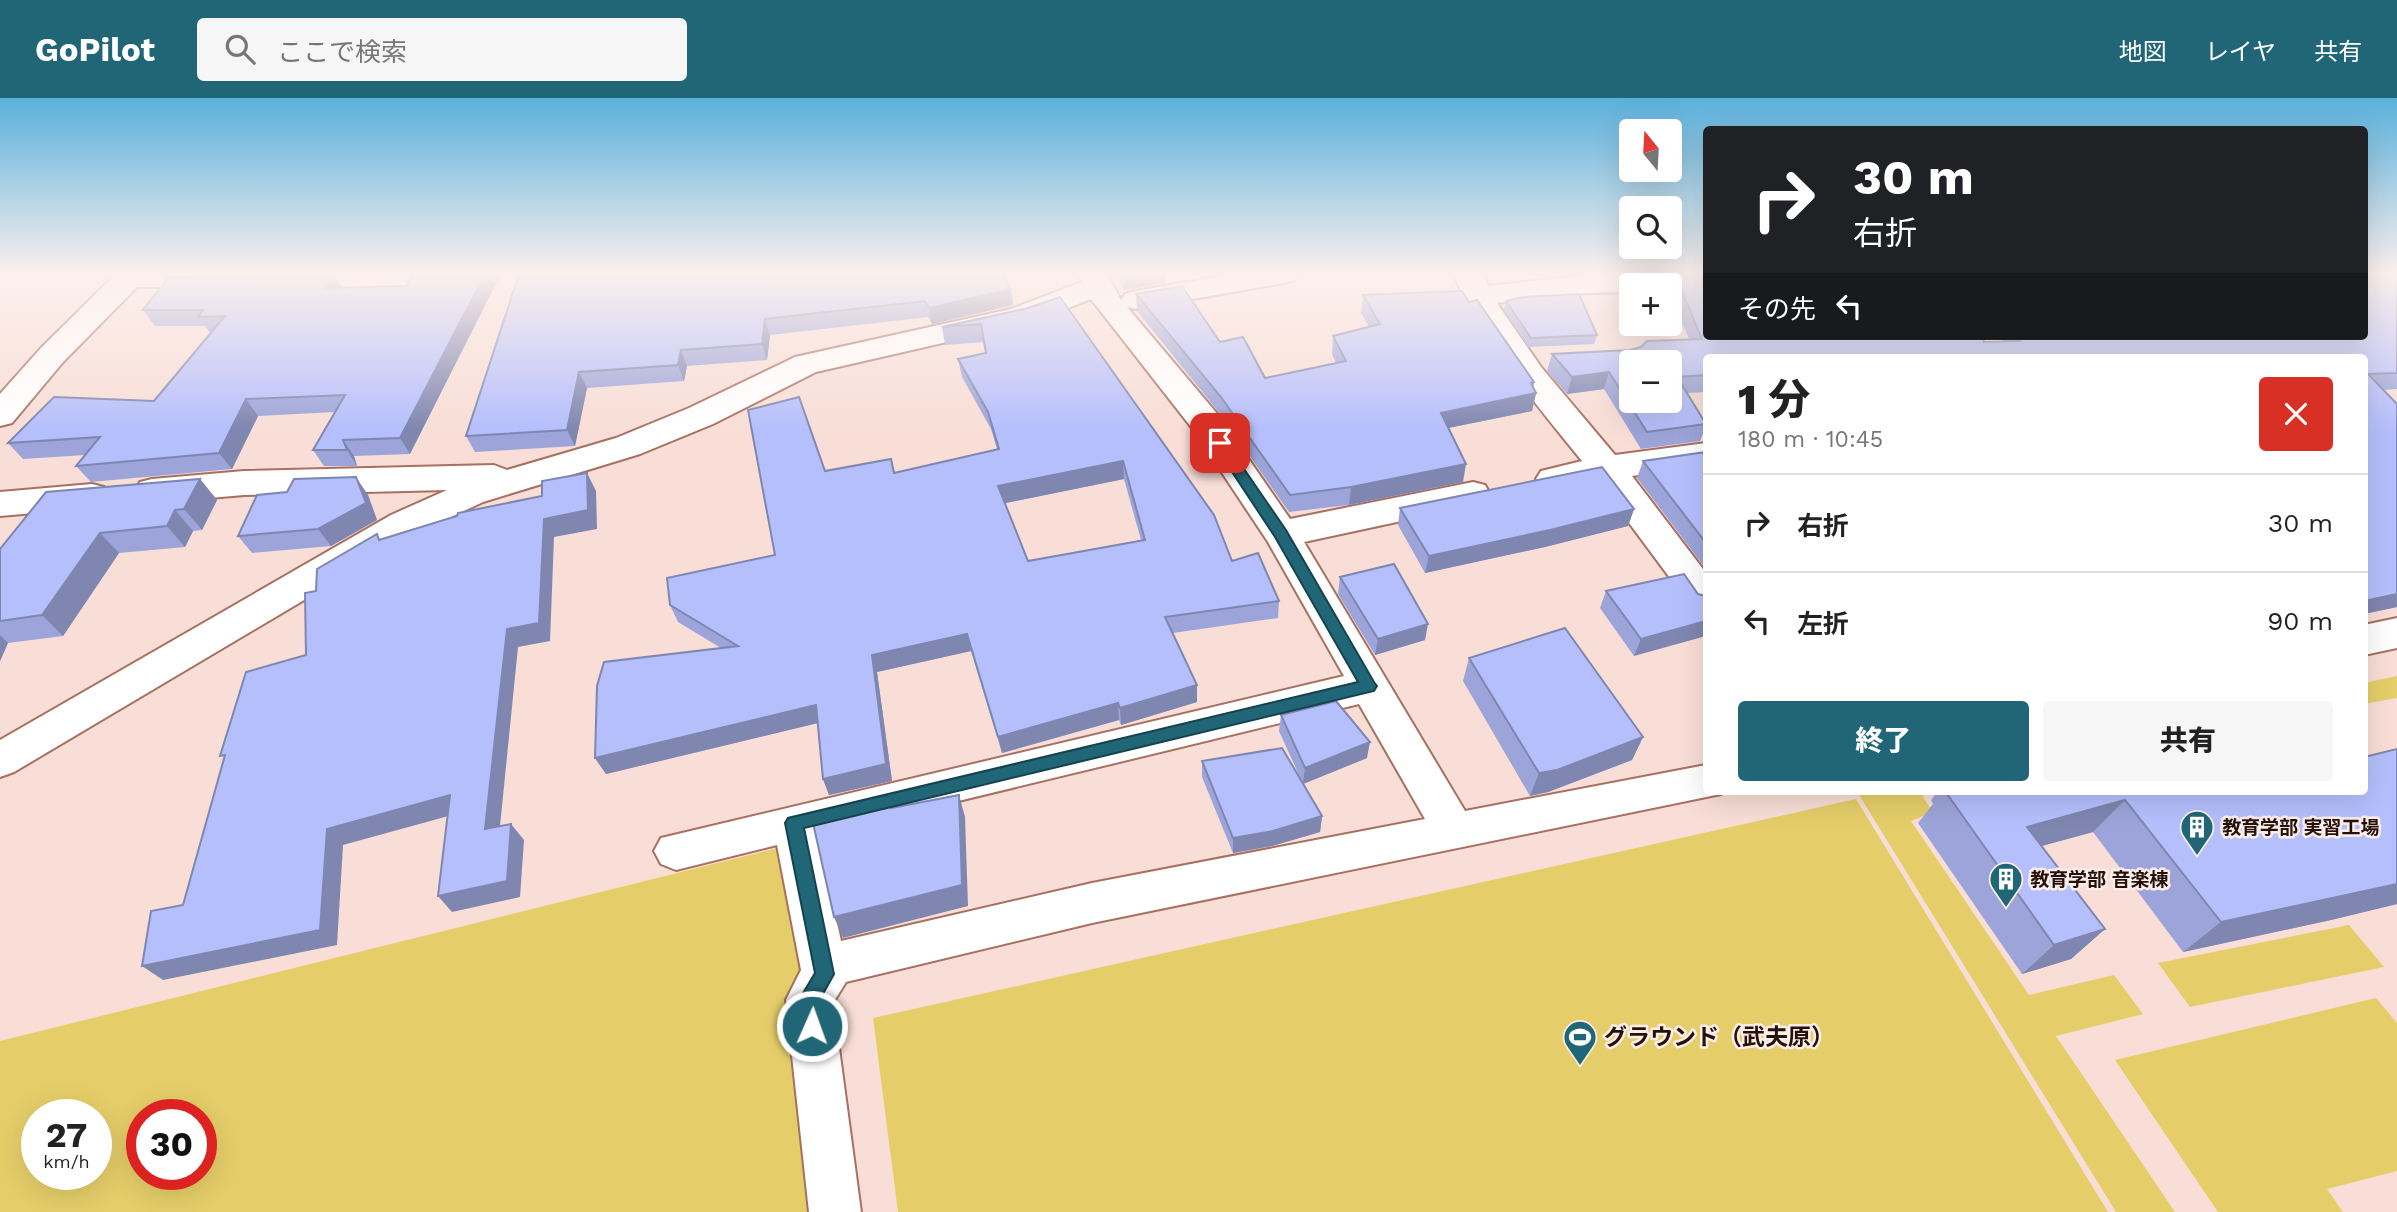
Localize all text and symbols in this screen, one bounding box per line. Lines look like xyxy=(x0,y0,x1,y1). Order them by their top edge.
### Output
search box xyxy=(197,18,687,81)
text: GoPilot xyxy=(35,30,155,69)
icon: search xyxy=(221,30,259,68)
text: ここで検索 xyxy=(277,37,407,67)
text: 地図 xyxy=(2119,38,2167,66)
text: レイヤ xyxy=(2205,38,2276,66)
text: 共有 xyxy=(2314,38,2362,66)
north arrow xyxy=(1619,119,1682,182)
map controls xyxy=(1619,119,1682,413)
text: 30 m xyxy=(1853,148,1974,206)
icon: right xyxy=(1738,154,1829,245)
button: search xyxy=(1619,196,1682,259)
text: 右折 xyxy=(1853,214,1917,252)
button: + xyxy=(1619,273,1682,336)
icon: left xyxy=(1830,287,1868,325)
text: その先 xyxy=(1738,294,1816,324)
button: − xyxy=(1619,350,1682,413)
text: 1 分 xyxy=(1738,375,1810,424)
button: close xyxy=(2259,377,2333,451)
pin xyxy=(1190,413,1250,473)
icon: arrive xyxy=(1201,424,1239,462)
text: 180 m · 10:45 xyxy=(1738,426,1883,453)
icon: right xyxy=(1738,504,1776,542)
text: 30 m xyxy=(2268,508,2333,538)
text: 右折 xyxy=(1797,511,1849,541)
icon: left xyxy=(1738,602,1776,640)
text: 90 m xyxy=(2267,606,2333,636)
text: 左折 xyxy=(1797,609,1849,639)
button: 終了 xyxy=(1738,701,2029,781)
button: 共有 xyxy=(2043,701,2333,781)
building icon: 教育学部 実習工場 xyxy=(2178,808,2216,857)
place label: 教育学部 実習工場 xyxy=(2222,816,2379,839)
building icon: 教育学部 音楽棟 xyxy=(1987,860,2025,909)
place label: 教育学部 音楽棟 xyxy=(2030,868,2168,891)
position arrow xyxy=(775,989,849,1063)
sports icon: グラウンド（武夫原） xyxy=(1561,1018,1599,1067)
place label: グラウンド（武夫原） xyxy=(1604,1024,1834,1051)
speed limit sign: 30 xyxy=(126,1099,217,1190)
text: 27 xyxy=(46,1114,87,1156)
text: km/h xyxy=(43,1151,90,1172)

